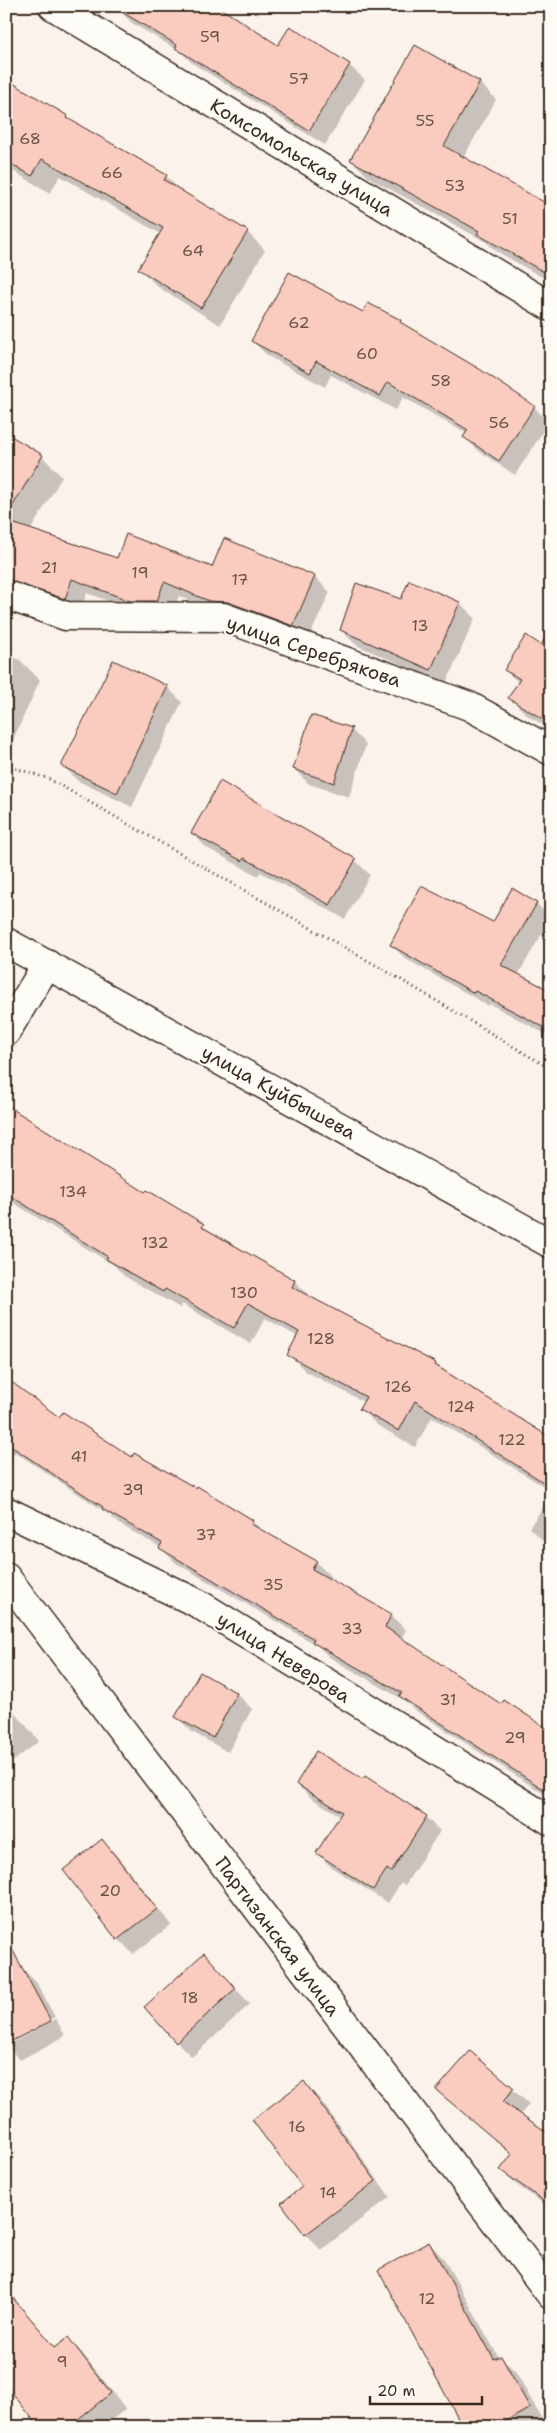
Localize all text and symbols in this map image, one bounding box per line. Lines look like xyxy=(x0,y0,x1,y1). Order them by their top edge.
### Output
house number: 59 xyxy=(200,26,220,47)
house number: 57 xyxy=(289,68,309,89)
street label: Комсомольская улица xyxy=(205,93,398,222)
house number: 55 xyxy=(415,110,435,131)
house number: 68 xyxy=(19,128,41,149)
house number: 66 xyxy=(101,162,123,183)
house number: 53 xyxy=(445,175,465,196)
house number: 51 xyxy=(502,208,518,229)
house number: 64 xyxy=(182,240,204,261)
house number: 62 xyxy=(288,312,310,333)
house number: 60 xyxy=(356,343,378,364)
house number: 58 xyxy=(431,370,451,391)
house number: 56 xyxy=(489,412,509,433)
house number: 21 xyxy=(40,557,58,578)
house number: 19 xyxy=(131,562,149,583)
house number: 17 xyxy=(231,569,249,590)
street label: улица Серебрякова xyxy=(223,610,405,693)
house number: 13 xyxy=(411,615,429,636)
street label: улица Куйбышева xyxy=(197,1040,361,1145)
house number: 134 xyxy=(59,1181,87,1202)
house number: 132 xyxy=(141,1232,169,1253)
house number: 130 xyxy=(230,1282,258,1303)
house number: 128 xyxy=(307,1328,335,1349)
house number: 126 xyxy=(384,1376,412,1397)
house number: 124 xyxy=(447,1396,475,1417)
house number: 122 xyxy=(498,1429,526,1450)
house number: 41 xyxy=(70,1446,88,1467)
house number: 39 xyxy=(122,1479,144,1500)
house number: 37 xyxy=(195,1524,217,1545)
house number: 35 xyxy=(263,1574,283,1595)
street label: улица Неверова xyxy=(212,1606,355,1709)
house number: 33 xyxy=(341,1618,363,1639)
house number: 31 xyxy=(439,1689,457,1710)
house number: 29 xyxy=(504,1727,526,1748)
street label: Партизанская улица xyxy=(209,1851,346,2021)
house number: 20 xyxy=(99,1880,121,1901)
house number: 18 xyxy=(181,1987,199,2008)
house number: 16 xyxy=(288,2116,306,2137)
house number: 14 xyxy=(319,2182,337,2203)
house number: 12 xyxy=(418,2288,436,2309)
house number: 9 xyxy=(56,2351,68,2372)
scale bar xyxy=(370,2373,482,2405)
text: 20 m xyxy=(377,2381,416,2401)

